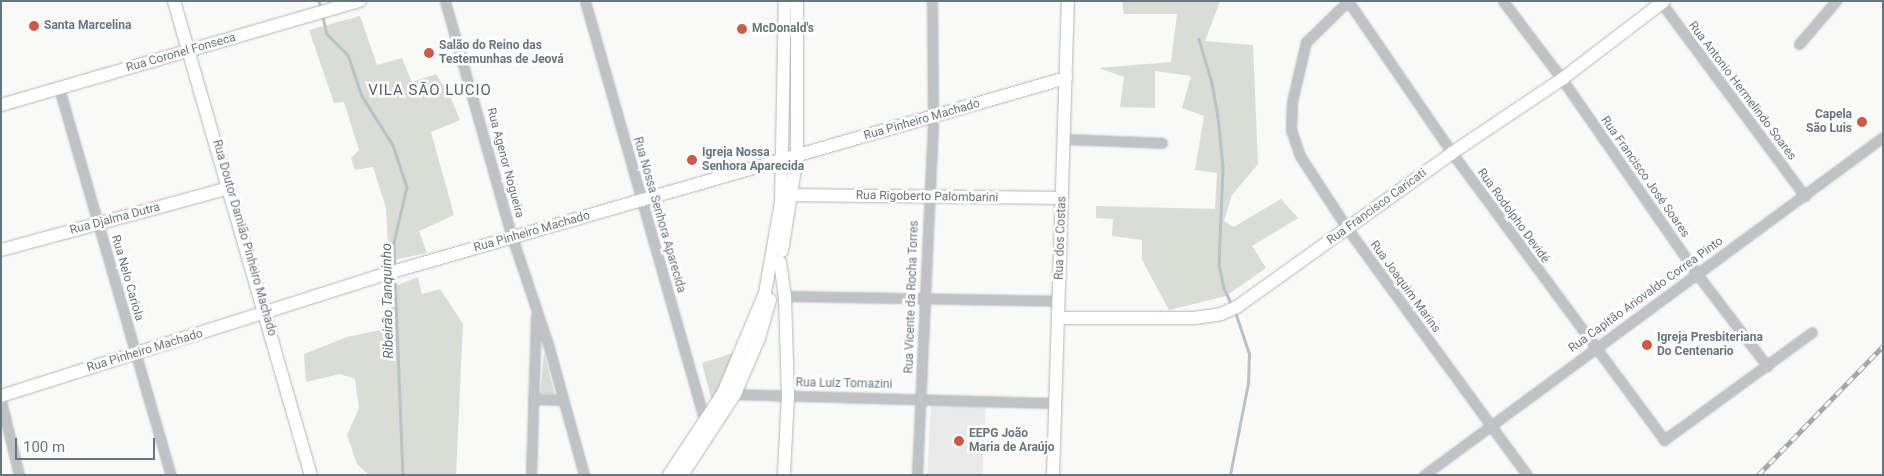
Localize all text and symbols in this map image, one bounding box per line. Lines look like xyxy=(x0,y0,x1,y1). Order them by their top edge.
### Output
place label: Santa Marcelina xyxy=(44,19,131,33)
street label: Rua Antonio Hermelindo Soares xyxy=(1685,19,1799,163)
marker: Santa Marcelina xyxy=(28,20,40,32)
place label: McDonald's xyxy=(752,22,814,36)
marker: McDonald's xyxy=(736,23,748,35)
street label: Rua Coronel Fonseca xyxy=(125,30,237,76)
place label: Salão do Reino das Testemunhas de Jeová xyxy=(439,39,564,67)
marker: Salão do Reino das Testemunhas de Jeová xyxy=(423,47,435,59)
district label: VILA SÃO LUCIO xyxy=(366,82,494,100)
street label: Rua Pinheiro Machado xyxy=(862,96,982,144)
street label: Rua Agenor Nogueira xyxy=(483,106,527,220)
place label: Capela São Luis xyxy=(1806,108,1852,136)
street label: Rua Francisco José Soares xyxy=(1598,114,1692,240)
marker: Capela São Luis xyxy=(1856,116,1868,128)
street label: Rua Nossa Senhora Aparecida xyxy=(630,135,688,295)
street label: Rua Doutor Damião Pinheiro Machado xyxy=(209,138,279,338)
place label: Igreja Nossa Senhora Aparecida xyxy=(702,146,804,174)
marker: Igreja Nossa Senhora Aparecida xyxy=(686,154,698,166)
street label: Rua Francisco Caricati xyxy=(1324,166,1430,248)
street label: Rua Rodolpho Devidé xyxy=(1474,166,1552,266)
street label: Rua Rigoberto Palombarini xyxy=(856,189,998,205)
street label: Rua dos Costas xyxy=(1052,196,1070,280)
street label: Rua Djalma Dutra xyxy=(68,200,162,238)
street label: Rua Pinheiro Machado xyxy=(472,208,592,256)
street label: Rua Vicente da Rocha Torres xyxy=(902,220,922,374)
street label: Rua Nelo Cariola xyxy=(108,233,146,323)
street label: Rua Capitão Ariovaldo Correa Pinto xyxy=(1566,234,1726,356)
street label: Rua Joaquim Marins xyxy=(1367,238,1443,336)
water label: Ribeirão Tanquinho xyxy=(378,243,396,359)
street label: Rua Pinheiro Machado xyxy=(85,327,205,375)
place label: Igreja Presbiteriana Do Centenario xyxy=(1657,331,1763,359)
marker: Igreja Presbiteriana Do Centenario xyxy=(1641,339,1653,351)
street label: Rua Luiz Tomazini xyxy=(795,376,893,392)
place label: EEPG João Maria de Araújo xyxy=(969,427,1054,455)
scale bar xyxy=(18,428,158,460)
marker: EEPG João Maria de Araújo xyxy=(953,435,965,447)
text: 100 m xyxy=(23,438,65,456)

